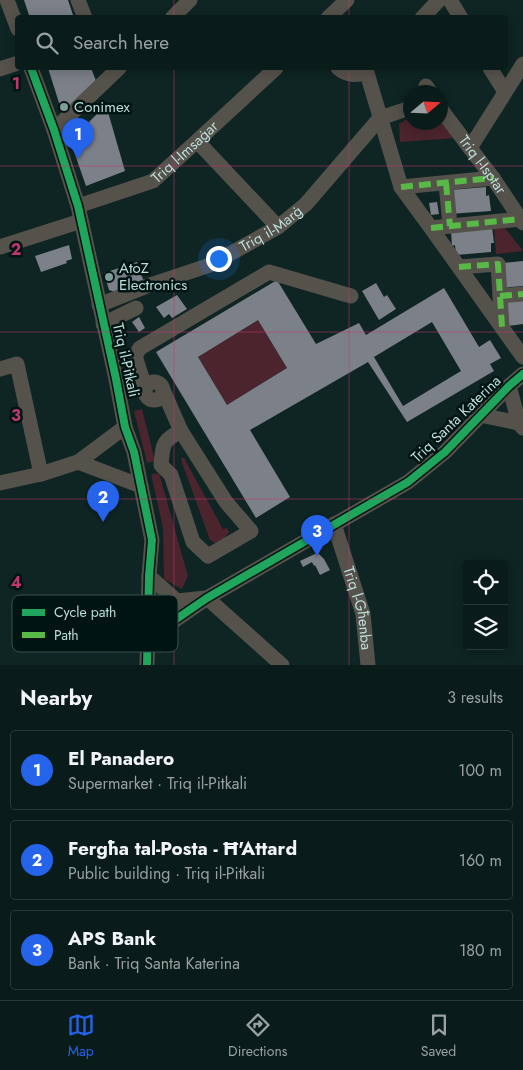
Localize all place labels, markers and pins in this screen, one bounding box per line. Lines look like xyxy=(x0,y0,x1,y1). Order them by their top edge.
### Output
place label: Conimex xyxy=(74,96,130,118)
marker: Conimex xyxy=(58,101,70,113)
pin: 1 xyxy=(62,118,94,159)
place label: AtoZ Electronics xyxy=(119,257,187,296)
marker: AtoZ Electronics xyxy=(103,271,115,283)
pin: 2 xyxy=(87,481,119,522)
pin: 3 xyxy=(301,515,333,556)

